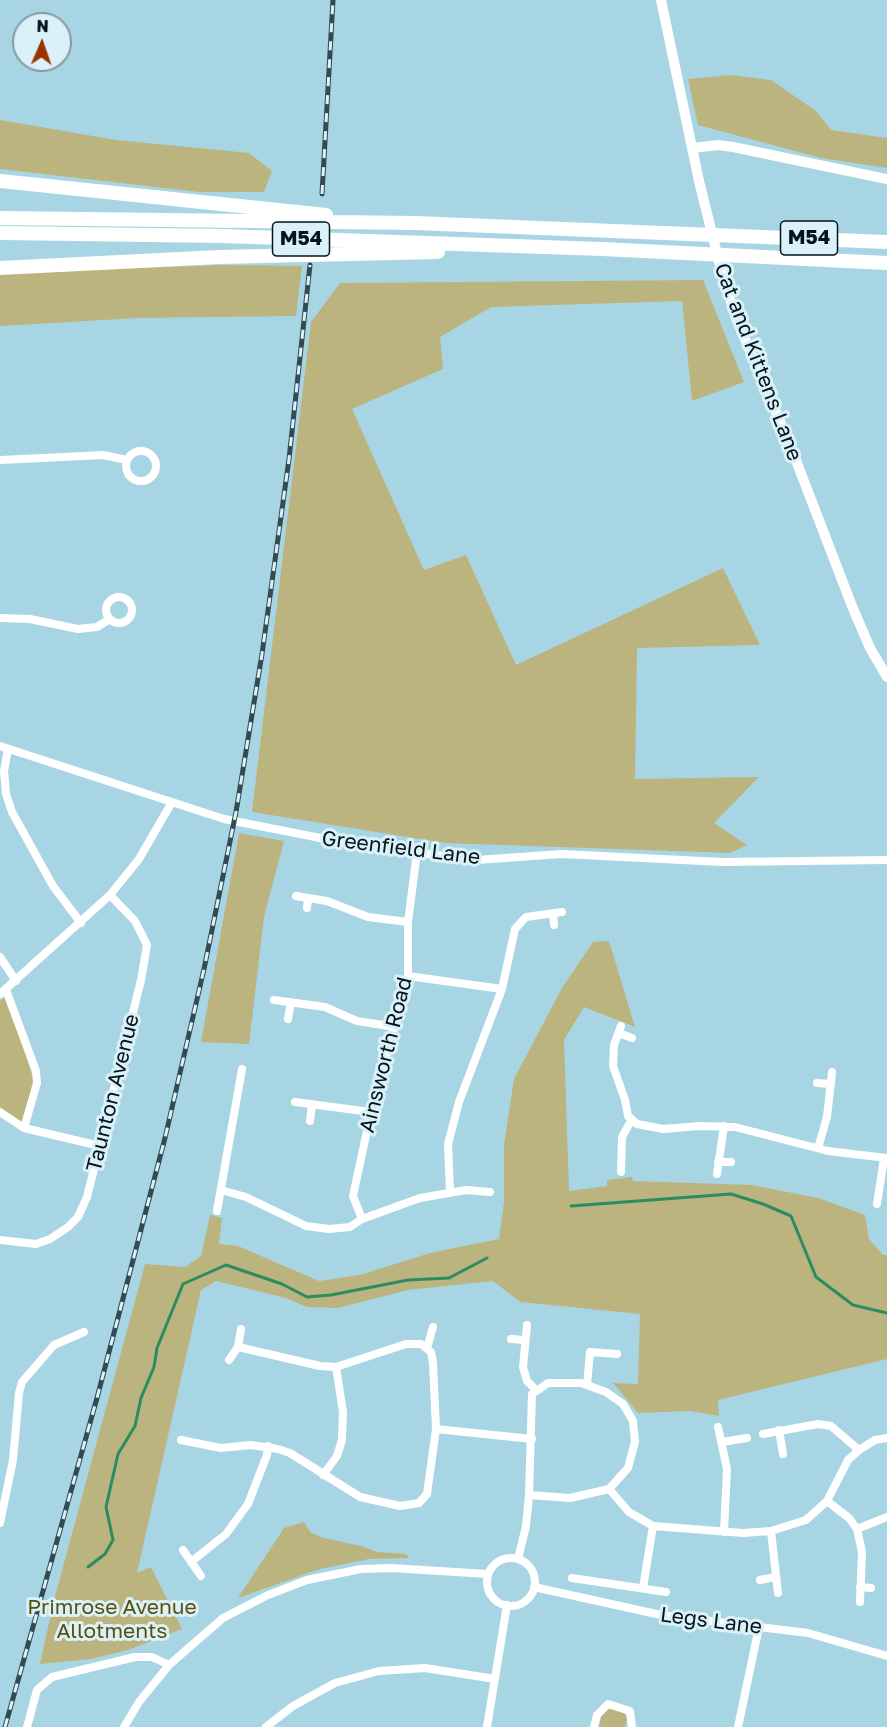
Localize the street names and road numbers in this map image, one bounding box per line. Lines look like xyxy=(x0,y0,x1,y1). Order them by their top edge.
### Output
road number: M54 xyxy=(780,221,838,255)
road number: M54 xyxy=(272,222,330,256)
street label: Cat and Kittens Lane xyxy=(709,260,807,464)
street label: Greenfield Lane xyxy=(320,826,482,870)
street label: Ainsworth Road xyxy=(354,974,418,1136)
street label: Taunton Avenue xyxy=(81,1012,145,1174)
street label: Legs Lane xyxy=(659,1602,763,1640)

